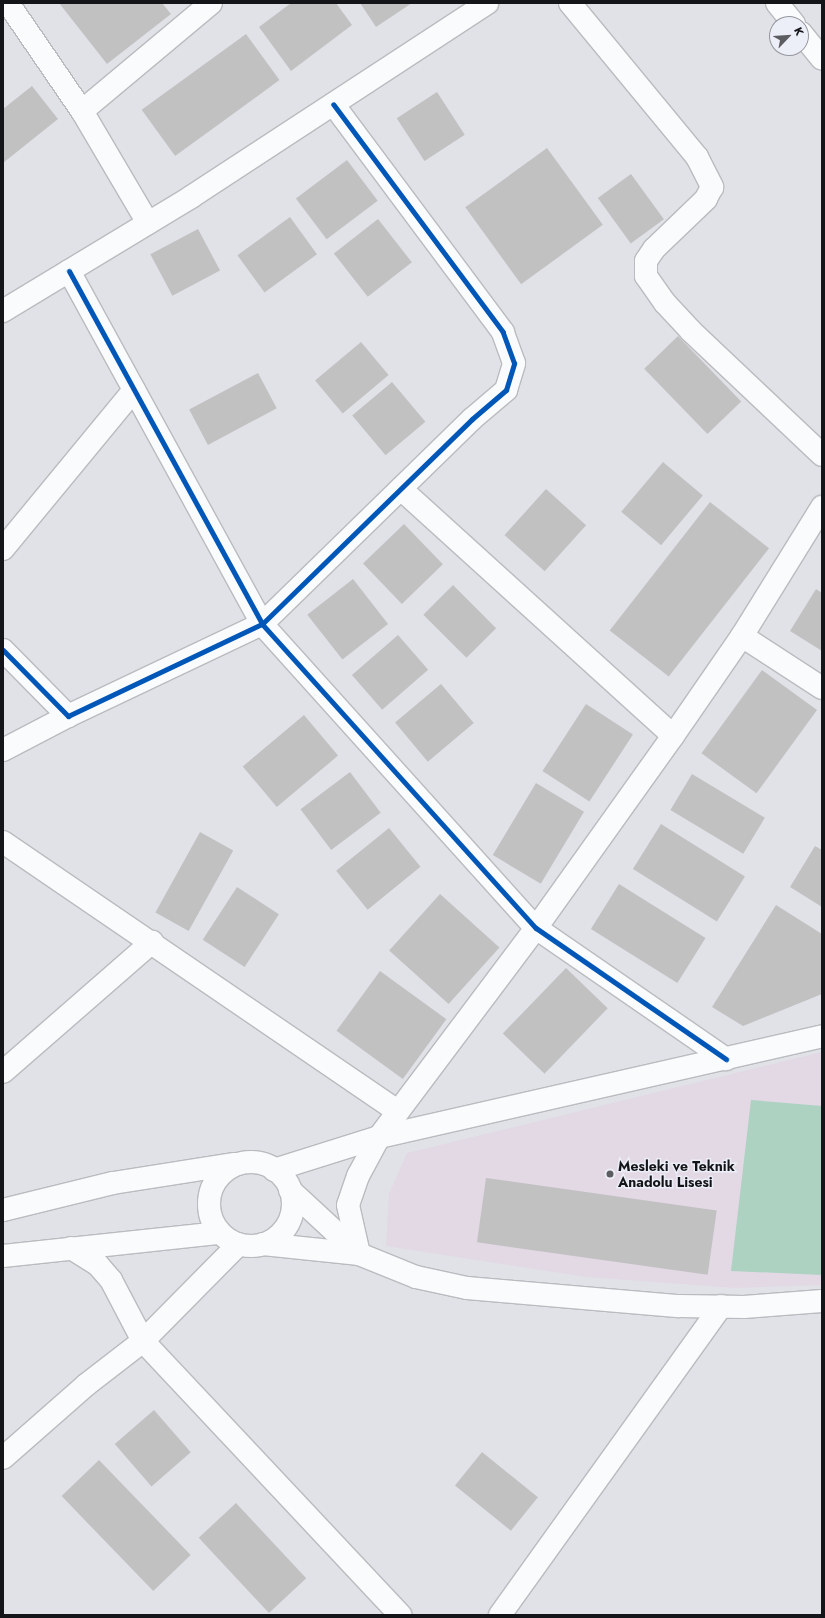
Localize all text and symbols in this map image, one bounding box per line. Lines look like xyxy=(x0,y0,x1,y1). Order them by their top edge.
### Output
north arrow xyxy=(769,16,809,56)
text: K xyxy=(790,24,808,38)
place label: Mesleki ve Teknik Anadolu Lisesi xyxy=(618,1158,735,1190)
marker: Mesleki ve Teknik Anadolu Lisesi xyxy=(605,1169,615,1179)

